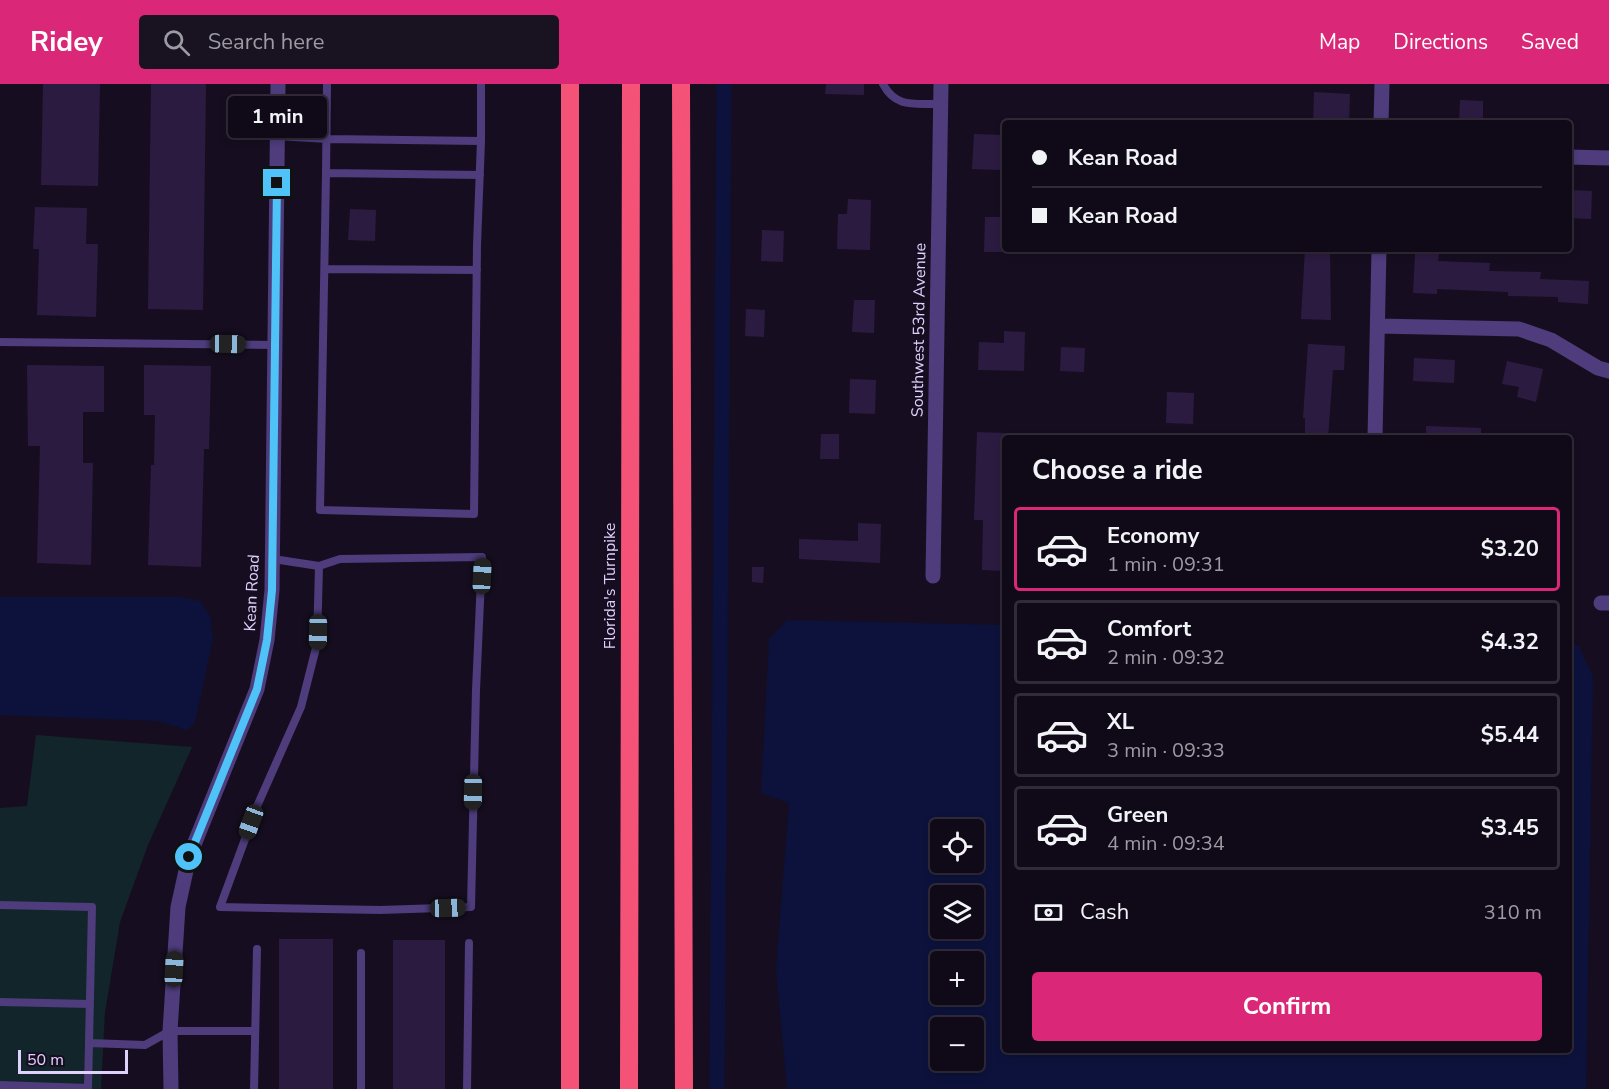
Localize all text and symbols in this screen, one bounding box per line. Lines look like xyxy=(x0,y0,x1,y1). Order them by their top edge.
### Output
search box xyxy=(139,15,559,69)
text: Ridey xyxy=(30,23,103,61)
icon: search xyxy=(160,26,193,59)
text: Search here xyxy=(208,27,324,57)
text: Map xyxy=(1319,28,1360,56)
text: Directions xyxy=(1393,28,1488,56)
text: Saved xyxy=(1521,28,1579,56)
callout: 1 min xyxy=(228,96,326,138)
text: 1 min xyxy=(252,103,303,130)
text: Kean Road xyxy=(1068,143,1178,173)
route end xyxy=(263,169,290,196)
text: Kean Road xyxy=(1068,201,1178,231)
street label: Southwest 53rd Avenue xyxy=(906,243,932,417)
car xyxy=(210,335,246,353)
text: Choose a ride xyxy=(1032,452,1203,489)
text: Economy xyxy=(1107,521,1199,551)
icon: car xyxy=(1035,522,1089,576)
street label: Florida's Turnpike xyxy=(599,523,621,649)
text: $3.20 xyxy=(1481,534,1539,564)
text: 1 min · 09:31 xyxy=(1107,551,1225,578)
street label: Kean Road xyxy=(239,554,265,632)
car xyxy=(472,558,492,594)
car xyxy=(309,614,327,650)
text: Comfort xyxy=(1107,614,1191,644)
icon: car xyxy=(1035,615,1089,669)
text: $4.32 xyxy=(1481,627,1539,657)
text: 2 min · 09:32 xyxy=(1107,644,1225,671)
text: XL xyxy=(1107,707,1134,737)
icon: car xyxy=(1035,708,1089,762)
text: $5.44 xyxy=(1481,720,1539,750)
text: 3 min · 09:33 xyxy=(1107,737,1225,764)
car xyxy=(464,774,482,810)
text: Green xyxy=(1107,800,1168,830)
icon: car xyxy=(1035,801,1089,855)
car xyxy=(236,802,266,842)
text: $3.45 xyxy=(1481,813,1539,843)
map controls xyxy=(930,819,984,1071)
button: locate xyxy=(930,819,984,873)
text: 4 min · 09:34 xyxy=(1107,830,1225,857)
route start xyxy=(175,843,202,870)
button: layers xyxy=(930,885,984,939)
icon: cash xyxy=(1032,896,1065,929)
text: Cash xyxy=(1080,897,1129,927)
car xyxy=(430,898,466,918)
text: 310 m xyxy=(1484,899,1542,926)
car xyxy=(164,951,184,987)
button: + xyxy=(930,951,984,1005)
button: Confirm xyxy=(1032,972,1542,1041)
button: − xyxy=(930,1017,984,1071)
scale bar xyxy=(18,1047,128,1074)
text: 50 m xyxy=(27,1049,64,1071)

